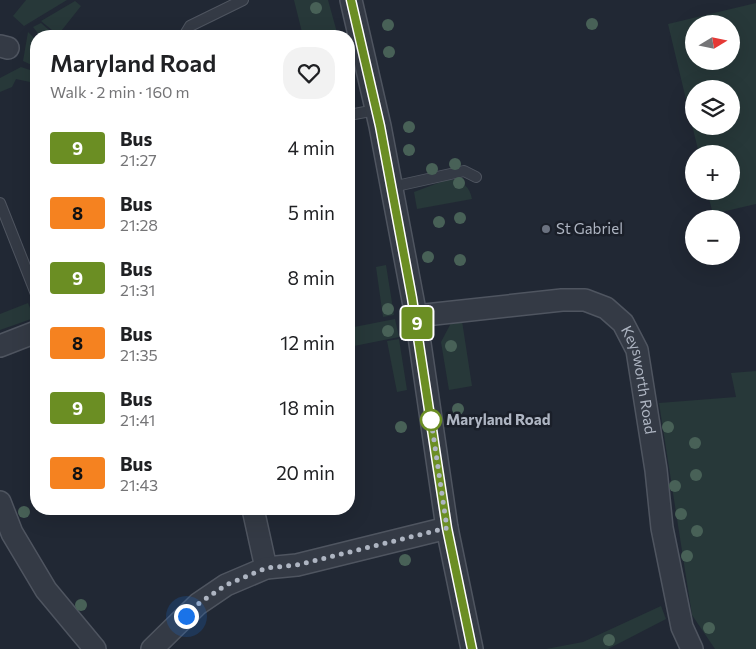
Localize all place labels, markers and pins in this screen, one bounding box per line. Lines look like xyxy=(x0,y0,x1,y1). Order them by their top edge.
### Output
place label: St Gabriel xyxy=(556,219,623,237)
marker: St Gabriel xyxy=(540,223,552,235)
marker: Maryland Road xyxy=(420,409,442,431)
place label: Maryland Road xyxy=(446,410,550,428)

